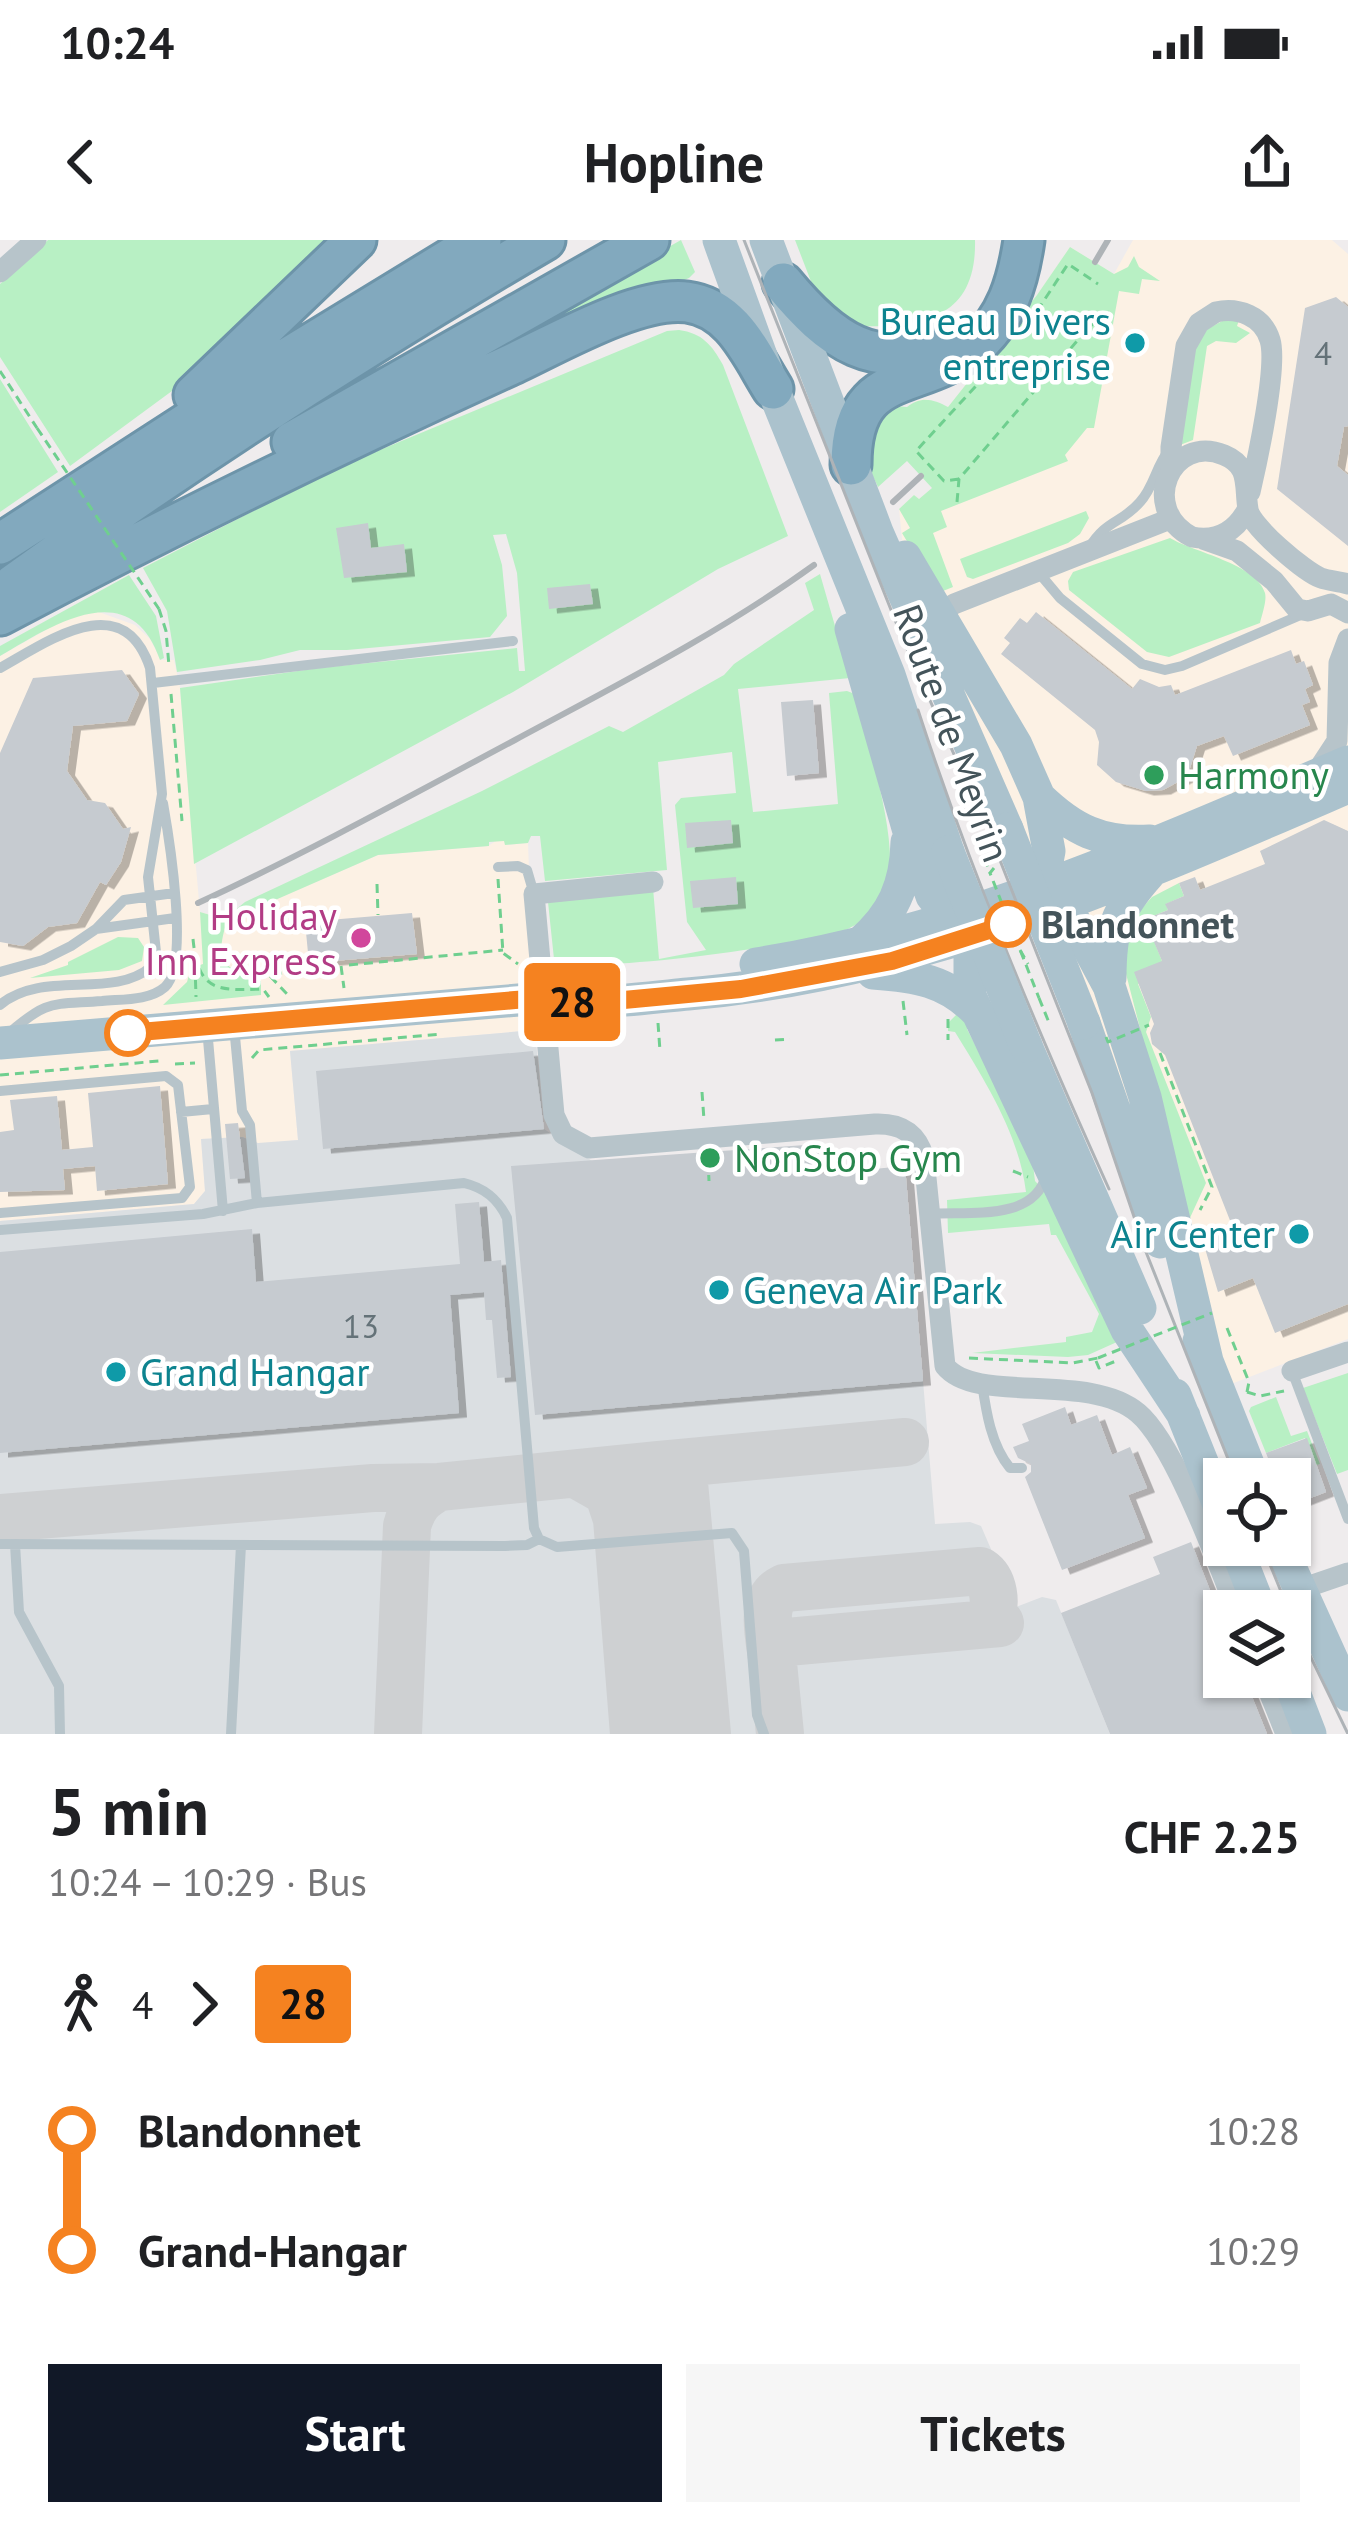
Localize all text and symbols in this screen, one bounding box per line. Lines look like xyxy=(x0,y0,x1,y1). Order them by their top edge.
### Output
text: 10:24 xyxy=(60,13,174,71)
text: Hopline xyxy=(584,127,764,197)
icon: back xyxy=(48,129,114,195)
icon: share xyxy=(1234,129,1300,195)
place label: Bureau Divers entreprise xyxy=(880,295,1111,391)
marker: Bureau Divers entreprise xyxy=(1122,330,1148,356)
house number: 4 xyxy=(1314,331,1332,374)
street label: Route de Meyrin xyxy=(882,597,1023,869)
place label: Harmony xyxy=(1178,749,1329,800)
marker: Harmony xyxy=(1141,762,1167,788)
place label: Holiday Inn Express xyxy=(145,890,337,986)
place label: Blandonnet xyxy=(1041,898,1234,949)
marker: Blandonnet xyxy=(986,902,1030,946)
marker: Holiday Inn Express xyxy=(348,925,374,951)
line badge: 28 xyxy=(518,963,626,1041)
text: 28 xyxy=(548,974,596,1029)
unlabelled marker xyxy=(106,1011,150,1055)
place label: NonStop Gym xyxy=(734,1132,962,1183)
marker: NonStop Gym xyxy=(697,1145,723,1171)
place label: Air Center xyxy=(1110,1208,1275,1259)
marker: Air Center xyxy=(1286,1221,1312,1247)
place label: Geneva Air Park xyxy=(743,1264,1003,1315)
marker: Geneva Air Park xyxy=(706,1277,732,1303)
house number: 13 xyxy=(343,1304,379,1347)
place label: Grand Hangar xyxy=(140,1346,370,1397)
marker: Grand Hangar xyxy=(103,1359,129,1385)
map controls xyxy=(1203,1458,1311,1698)
button: locate xyxy=(1203,1458,1311,1566)
button: layers xyxy=(1203,1590,1311,1698)
text: 5 min xyxy=(48,1768,209,1853)
text: CHF 2.25 xyxy=(1124,1807,1300,1865)
text: 10:24 – 10:29 · Bus xyxy=(48,1856,367,1907)
icon: walk xyxy=(48,1971,114,2037)
icon: forward xyxy=(171,1971,237,2037)
text: 28 xyxy=(279,1976,327,2031)
text: 4 xyxy=(132,1979,153,2030)
text: Blandonnet xyxy=(138,2101,361,2159)
text: 10:28 xyxy=(1206,2105,1300,2156)
text: Grand-Hangar xyxy=(138,2221,407,2279)
text: 10:29 xyxy=(1206,2225,1300,2276)
button: Start xyxy=(48,2364,662,2502)
button: Tickets xyxy=(686,2364,1300,2502)

